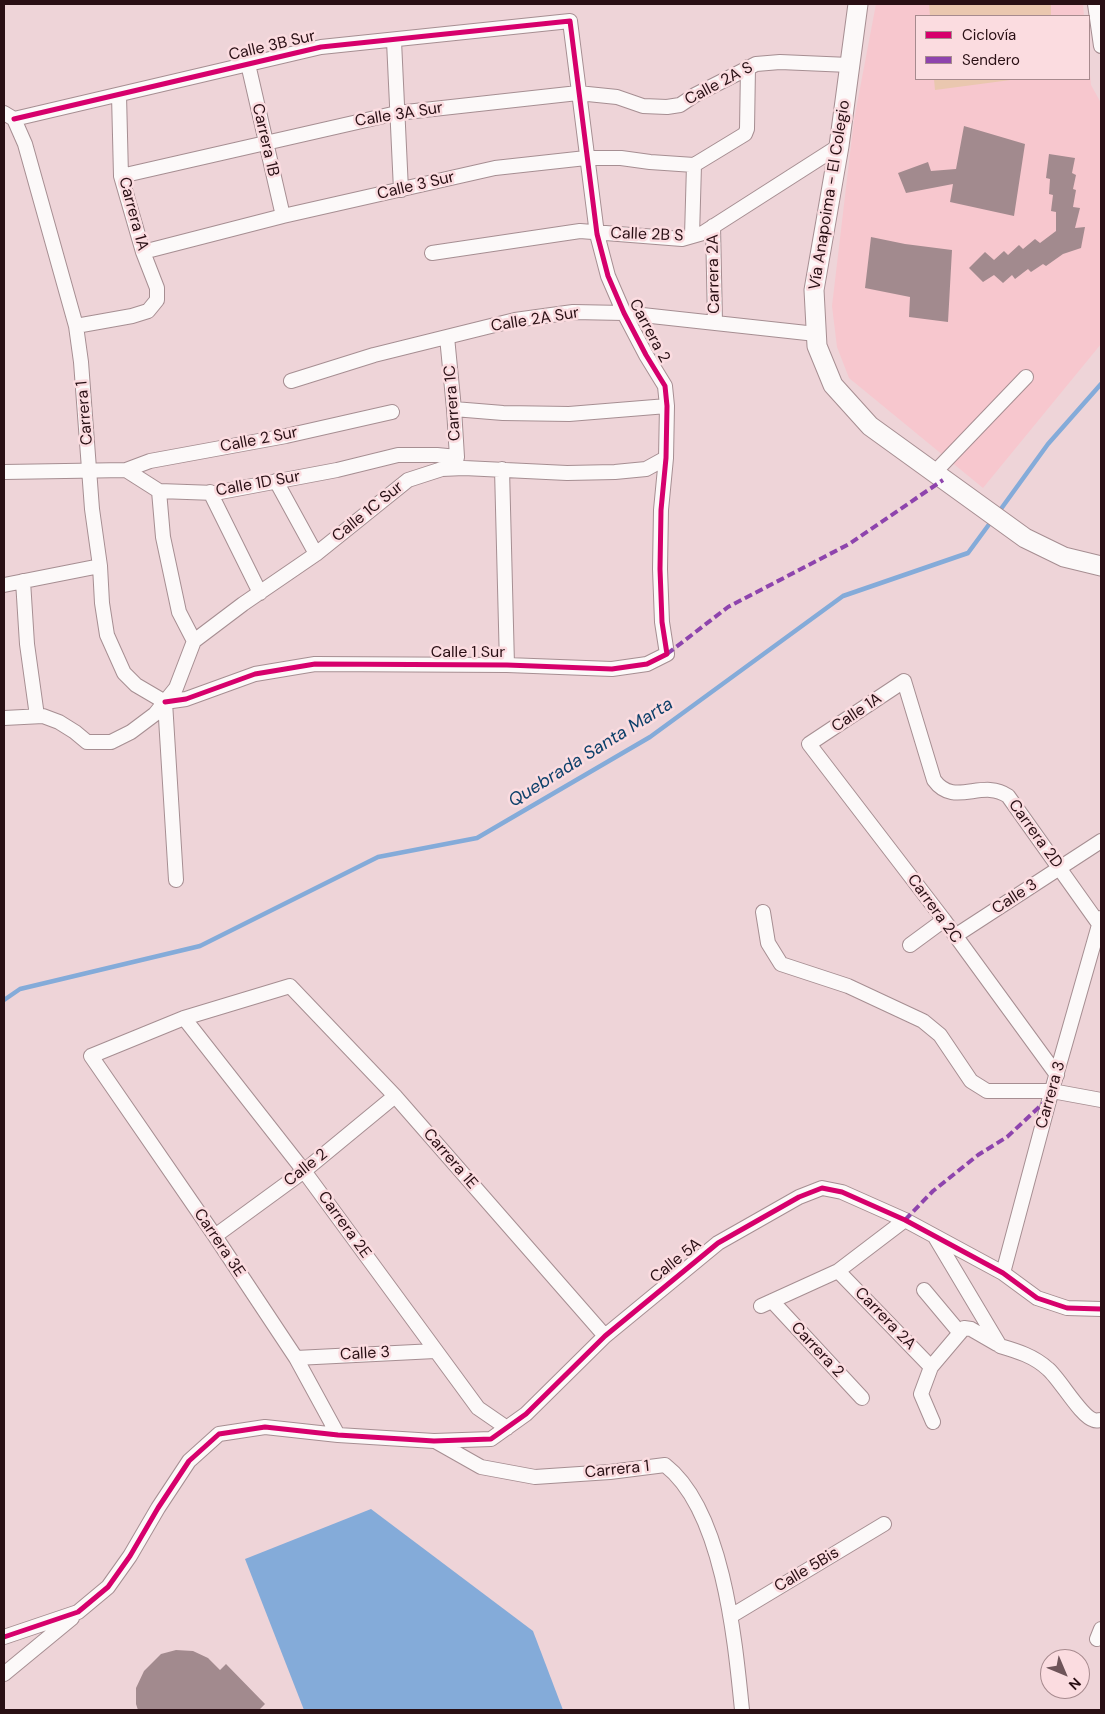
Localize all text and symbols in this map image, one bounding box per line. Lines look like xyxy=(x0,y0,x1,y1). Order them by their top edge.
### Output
legend xyxy=(915,15,1090,80)
text: Ciclovía xyxy=(962,25,1016,45)
street label: Calle 3B Sur xyxy=(227,27,317,65)
text: Sendero xyxy=(962,50,1020,70)
street label: Calle 2A S xyxy=(682,58,756,110)
street label: Calle 3A Sur xyxy=(354,99,444,131)
street label: Vía Anapoima - El Colegio xyxy=(806,99,854,291)
street label: Carrera 1B xyxy=(247,102,283,178)
street label: Calle 3 Sur xyxy=(375,168,457,204)
street label: Carrera 1A xyxy=(114,175,152,253)
street label: Calle 2B S xyxy=(610,224,684,246)
street label: Carrera 2A xyxy=(704,234,724,314)
street label: Carrera 2 xyxy=(624,296,674,366)
street label: Calle 2A Sur xyxy=(489,304,581,336)
street label: Carrera 1C xyxy=(441,364,465,442)
street label: Carrera 1 xyxy=(73,380,97,446)
street label: Calle 2 Sur xyxy=(219,423,299,457)
street label: Calle 1D Sur xyxy=(214,467,302,501)
street label: Calle 1C Sur xyxy=(329,478,407,546)
street label: Calle 1 Sur xyxy=(431,643,505,663)
street label: Calle 1A xyxy=(828,689,886,737)
water label: Quebrada Santa Marta xyxy=(505,693,677,813)
street label: Carrera 2D xyxy=(1004,796,1066,872)
street label: Carrera 2C xyxy=(903,871,965,947)
street label: Calle 3 xyxy=(989,875,1041,919)
street label: Carrera 3 xyxy=(1032,1059,1070,1131)
street label: Carrera 1E xyxy=(419,1125,481,1193)
street label: Calle 2 xyxy=(280,1145,332,1191)
street label: Carrera 2E xyxy=(313,1188,375,1262)
street label: Carrera 3E xyxy=(189,1205,249,1281)
street label: Calle 5A xyxy=(647,1235,705,1287)
street label: Carrera 2A xyxy=(850,1284,920,1354)
street label: Carrera 2 xyxy=(786,1318,848,1382)
street label: Calle 3 xyxy=(339,1343,391,1365)
street label: Carrera 1 xyxy=(584,1457,650,1483)
street label: Calle 5Bis xyxy=(771,1543,843,1597)
north arrow xyxy=(1040,1649,1090,1699)
text: N xyxy=(1065,1674,1085,1694)

